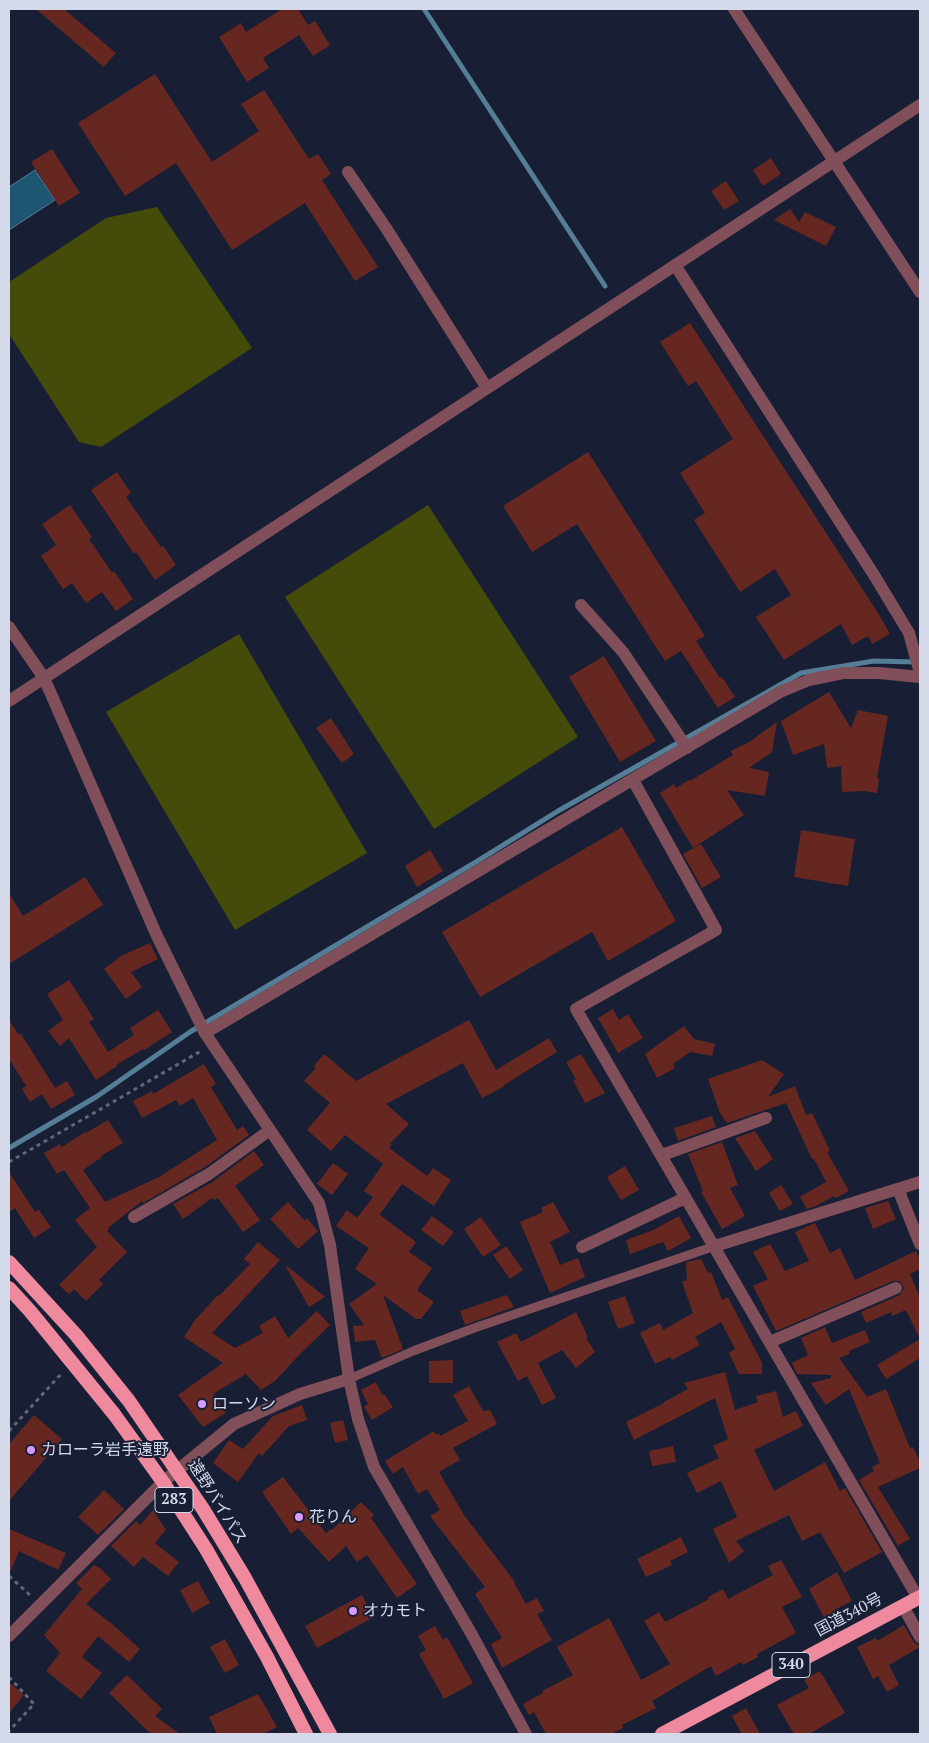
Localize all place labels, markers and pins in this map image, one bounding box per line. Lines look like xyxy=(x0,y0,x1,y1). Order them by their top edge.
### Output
place label: ローソン xyxy=(212,1394,276,1414)
marker: ローソン xyxy=(196,1398,208,1410)
place label: カローラ岩手遠野 xyxy=(41,1440,169,1460)
marker: カローラ岩手遠野 xyxy=(25,1444,37,1456)
place label: 花りん xyxy=(309,1507,357,1527)
marker: 花りん xyxy=(293,1511,305,1523)
place label: オカモト xyxy=(363,1601,427,1621)
marker: オカモト xyxy=(347,1605,359,1617)

